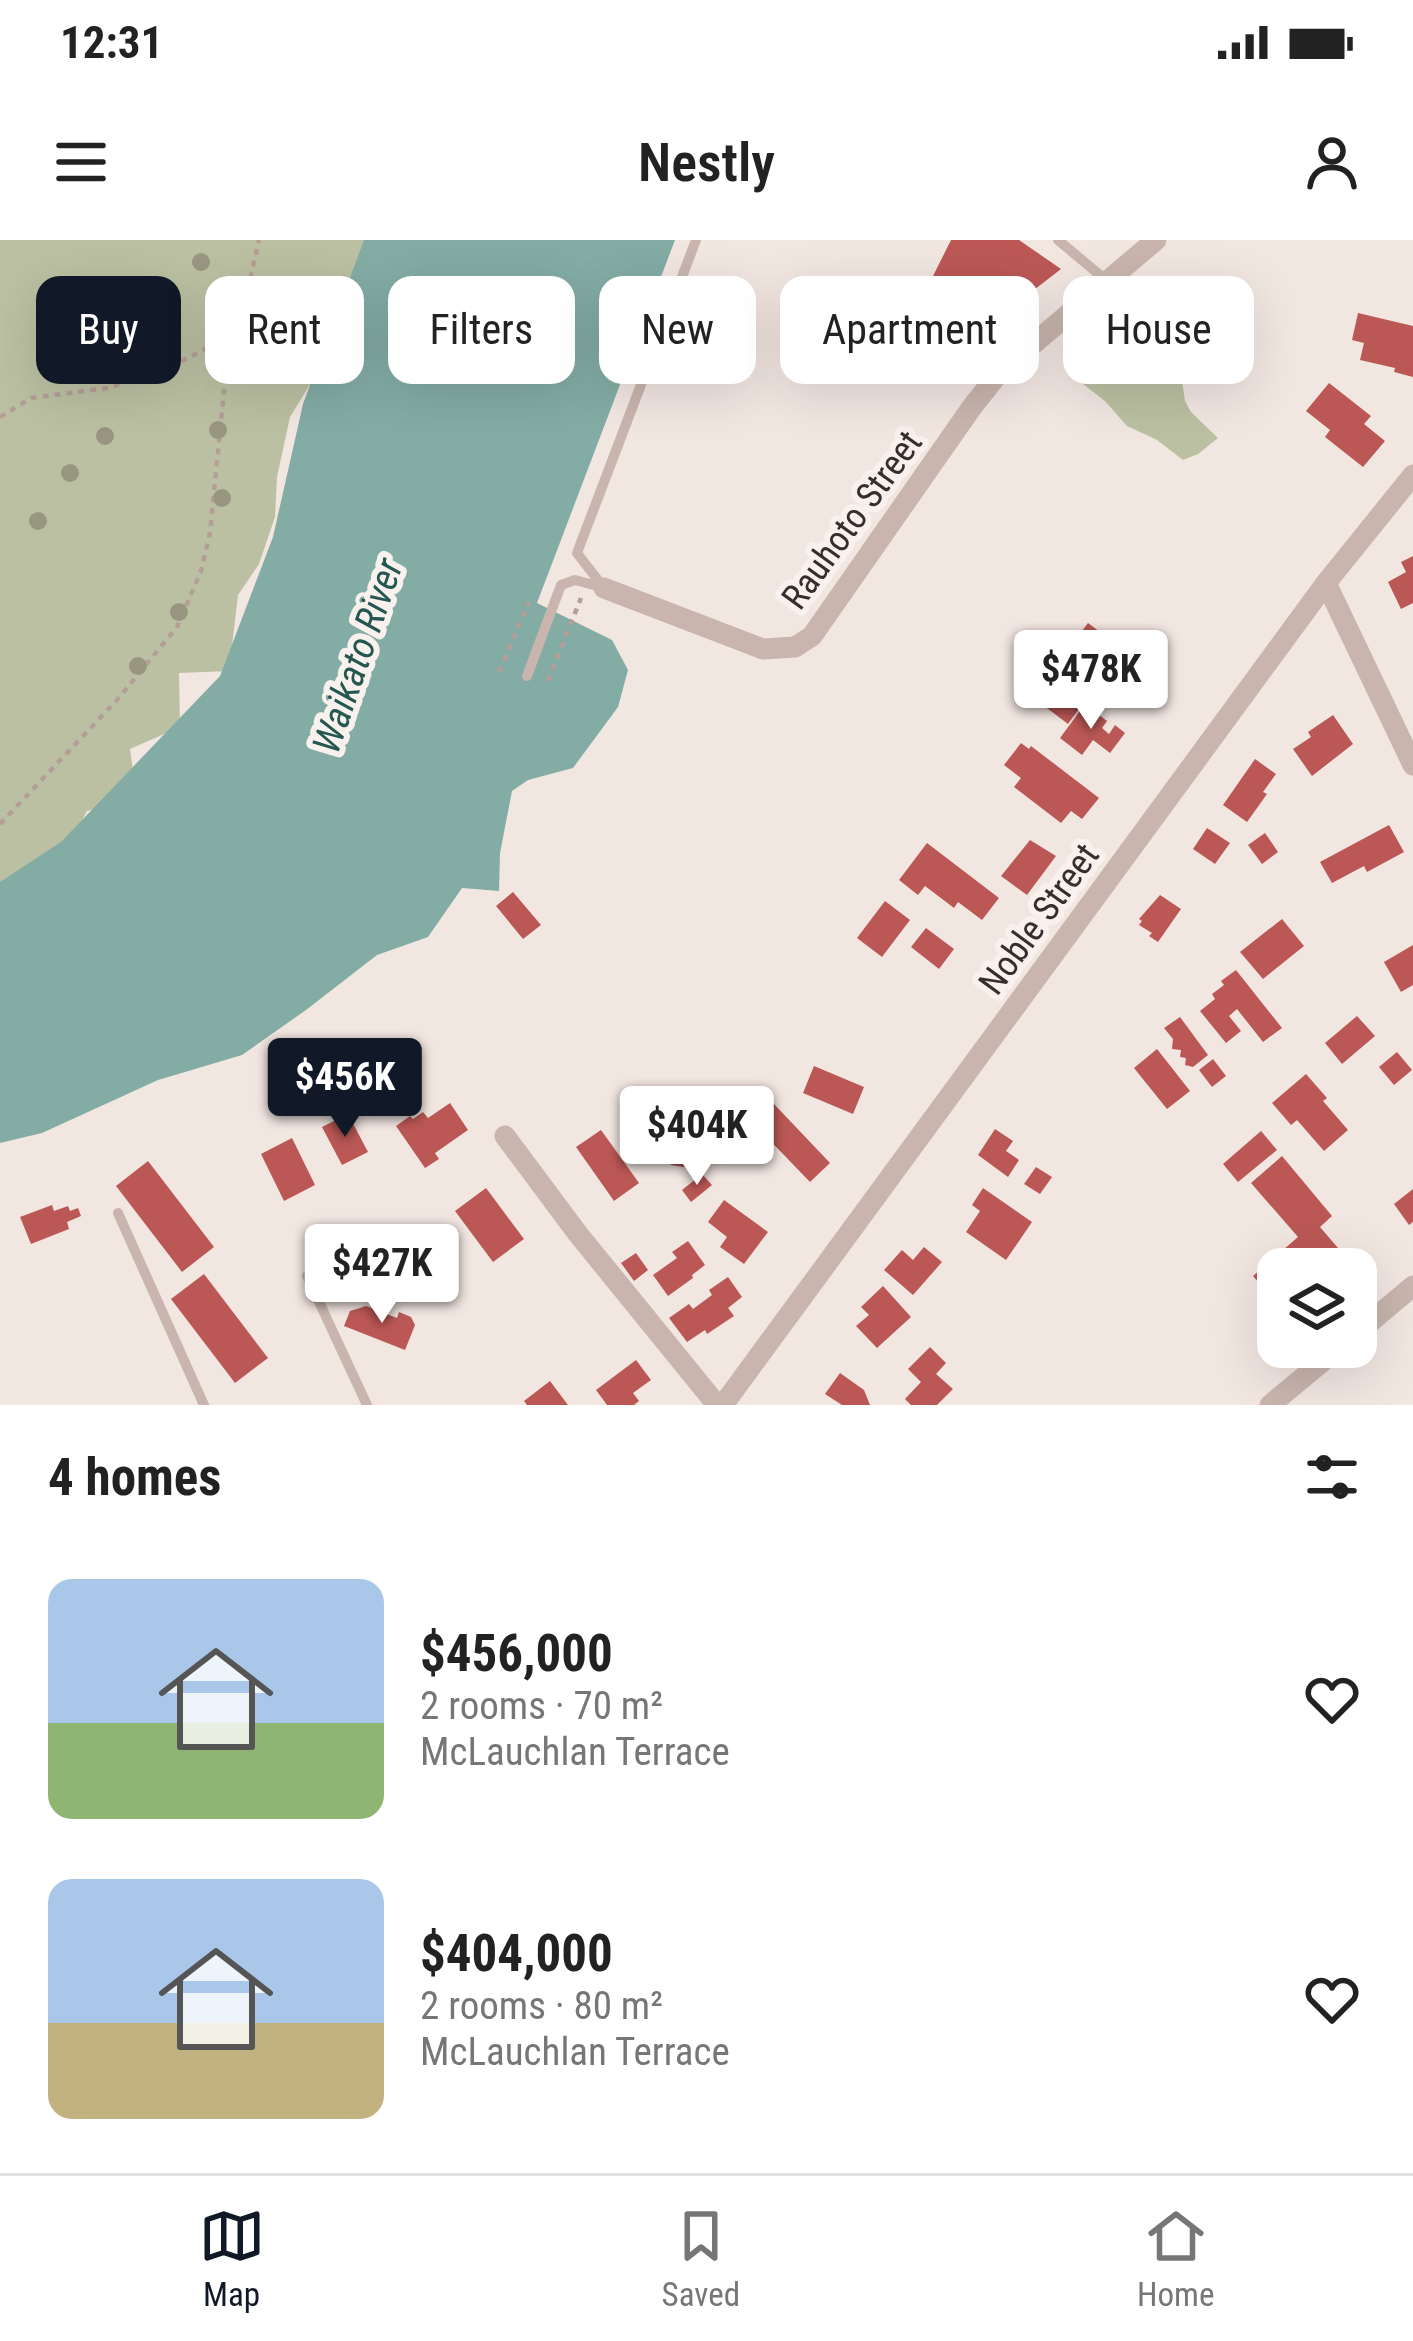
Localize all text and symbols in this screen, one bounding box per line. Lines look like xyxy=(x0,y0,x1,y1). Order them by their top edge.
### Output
text: 12:31 xyxy=(60,16,163,69)
icon: menu xyxy=(48,129,114,195)
icon: person xyxy=(1299,129,1365,195)
text: Nestly xyxy=(638,131,775,194)
chip: Buy xyxy=(36,276,181,384)
chip: Rent xyxy=(205,276,364,384)
chip: Filters xyxy=(388,276,575,384)
chip: New xyxy=(599,276,756,384)
chip: Apartment xyxy=(780,276,1039,384)
chip: House xyxy=(1063,276,1254,384)
street label: Rauhoto Street xyxy=(773,423,931,617)
water label: Waikato River xyxy=(303,551,413,759)
pin: $478K xyxy=(1007,630,1175,732)
text: $478K xyxy=(1041,646,1141,692)
street label: Noble Street xyxy=(970,836,1108,1002)
pin: $456K xyxy=(261,1038,429,1140)
text: $456K xyxy=(295,1054,395,1100)
pin: $404K xyxy=(613,1086,781,1188)
text: $404K xyxy=(647,1102,747,1148)
pin: $427K xyxy=(298,1224,466,1326)
text: $427K xyxy=(332,1240,432,1286)
map controls xyxy=(1257,1248,1377,1368)
button: layers xyxy=(1257,1248,1377,1368)
icon: filters xyxy=(1299,1444,1365,1510)
text: 4 homes xyxy=(48,1448,221,1507)
text: $456,000 xyxy=(420,1624,613,1683)
icon: home xyxy=(144,1627,288,1771)
icon: heart xyxy=(1299,1666,1365,1732)
text: 2 rooms · 70 m² xyxy=(420,1683,663,1729)
text: McLauchlan Terrace xyxy=(420,1729,730,1775)
text: $404,000 xyxy=(420,1924,613,1983)
icon: home xyxy=(144,1927,288,2071)
icon: heart xyxy=(1299,1966,1365,2032)
text: 2 rooms · 80 m² xyxy=(420,1983,663,2029)
text: McLauchlan Terrace xyxy=(420,2029,730,2075)
tab: Map xyxy=(199,2203,265,2314)
tab: Saved xyxy=(662,2203,740,2314)
tab: Home xyxy=(1137,2203,1214,2314)

